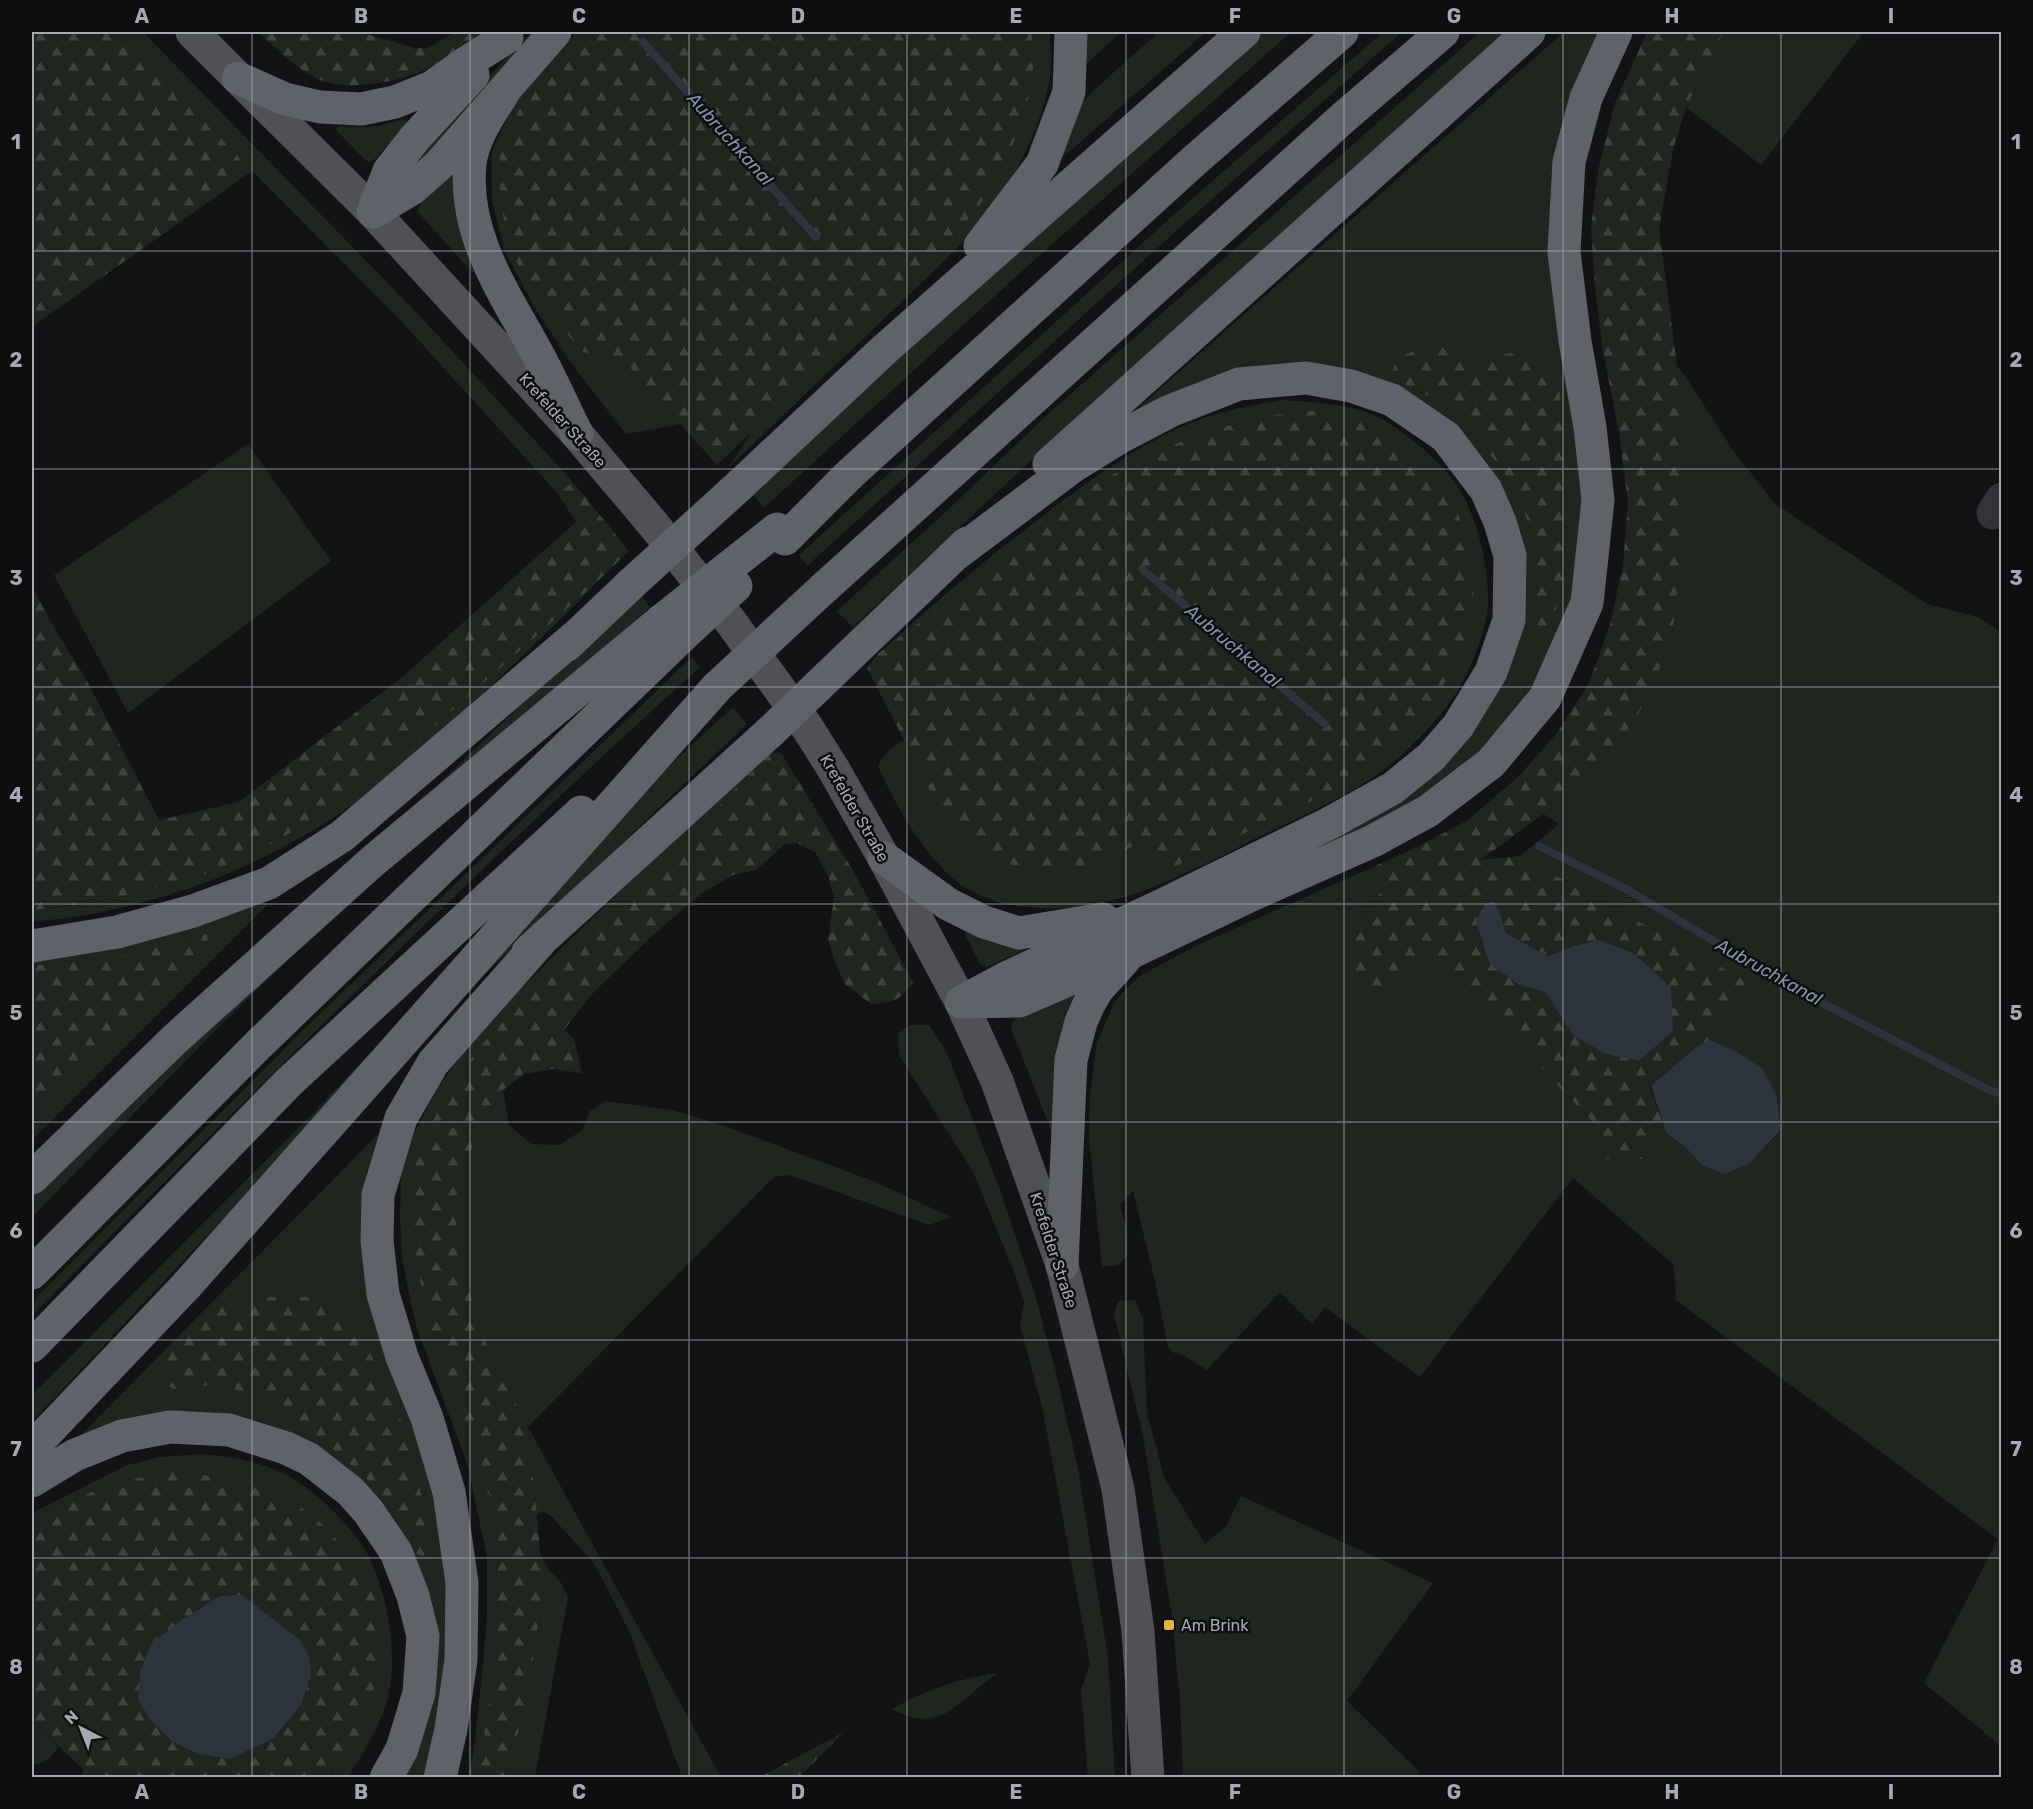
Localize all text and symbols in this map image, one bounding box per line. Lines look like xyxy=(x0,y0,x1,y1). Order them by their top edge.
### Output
text: A xyxy=(135,4,150,28)
text: B xyxy=(354,4,368,28)
text: C xyxy=(572,4,586,28)
text: D xyxy=(791,4,805,28)
text: E xyxy=(1010,4,1022,28)
text: F xyxy=(1229,4,1241,28)
text: G xyxy=(1447,4,1461,28)
text: H xyxy=(1665,4,1679,28)
text: I xyxy=(1888,4,1894,28)
water label: Aubruchkanal xyxy=(682,87,778,191)
text: 1 xyxy=(11,130,21,154)
text: 1 xyxy=(2011,130,2021,154)
text: 2 xyxy=(10,348,23,372)
text: 2 xyxy=(2010,348,2023,372)
street label: Krefelder Straße xyxy=(515,369,610,472)
text: 3 xyxy=(9,566,23,590)
text: 3 xyxy=(2009,566,2023,590)
water label: Aubruchkanal xyxy=(1180,599,1286,693)
street label: Krefelder Straße xyxy=(816,751,893,865)
text: 4 xyxy=(9,783,23,807)
text: 4 xyxy=(2009,783,2023,807)
water label: Aubruchkanal xyxy=(1711,933,1826,1010)
text: 5 xyxy=(10,1001,23,1025)
text: 5 xyxy=(2010,1001,2023,1025)
street label: Krefelder Straße xyxy=(1026,1190,1081,1311)
text: 6 xyxy=(9,1219,23,1243)
text: 6 xyxy=(2009,1219,2023,1243)
text: 7 xyxy=(10,1437,22,1461)
text: 7 xyxy=(2010,1437,2022,1461)
place label: Am Brink xyxy=(1181,1616,1249,1635)
marker: Am Brink xyxy=(1162,1618,1176,1632)
text: 8 xyxy=(9,1655,23,1679)
text: 8 xyxy=(2009,1655,2023,1679)
north arrow xyxy=(51,1698,111,1758)
text: N xyxy=(61,1706,82,1728)
text: A xyxy=(135,1780,150,1804)
text: B xyxy=(354,1780,368,1804)
text: C xyxy=(572,1780,586,1804)
text: D xyxy=(791,1780,805,1804)
text: E xyxy=(1010,1780,1022,1804)
text: F xyxy=(1229,1780,1241,1804)
text: G xyxy=(1447,1780,1461,1804)
text: H xyxy=(1665,1780,1679,1804)
text: I xyxy=(1888,1780,1894,1804)

